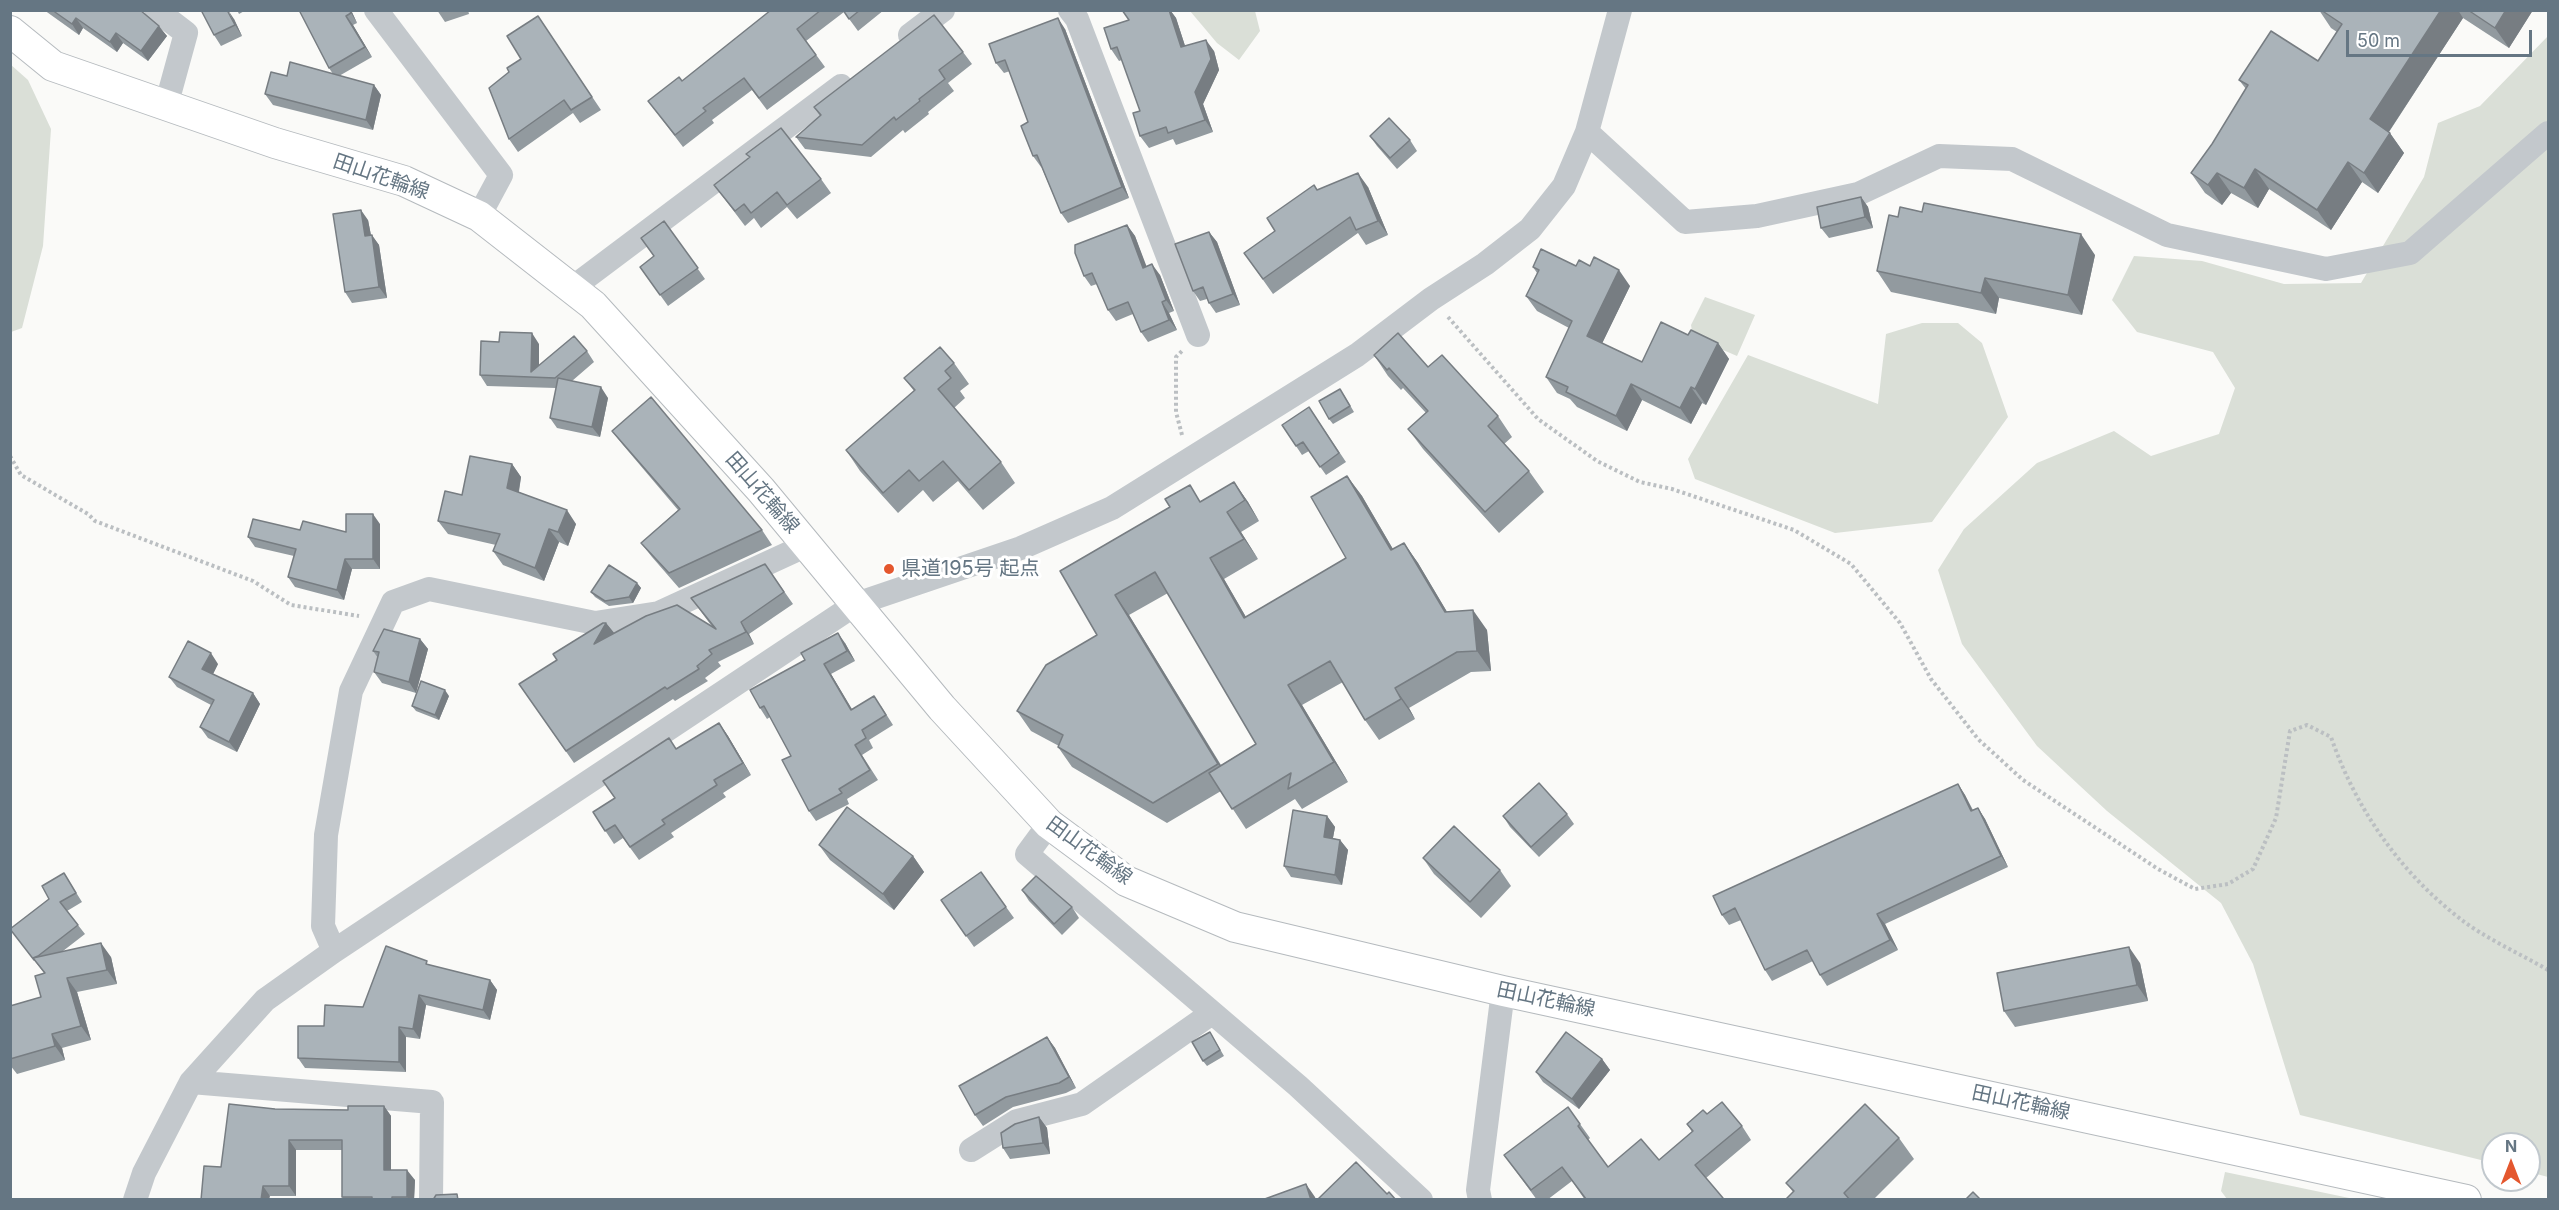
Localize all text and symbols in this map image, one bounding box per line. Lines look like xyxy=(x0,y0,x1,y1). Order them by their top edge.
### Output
scale bar xyxy=(2349,18,2535,56)
text: 50 m xyxy=(2357,30,2400,51)
street label: 田山花輪線 xyxy=(330,149,432,205)
street label: 田山花輪線 xyxy=(720,447,804,539)
place label: 県道195号 起点 xyxy=(901,557,1039,581)
marker: 県道195号 起点 xyxy=(882,562,896,576)
street label: 田山花輪線 xyxy=(1041,812,1137,890)
street label: 田山花輪線 xyxy=(1495,978,1597,1022)
street label: 田山花輪線 xyxy=(1970,1081,2072,1125)
north arrow xyxy=(2481,1132,2541,1192)
text: N xyxy=(2505,1136,2517,1156)

